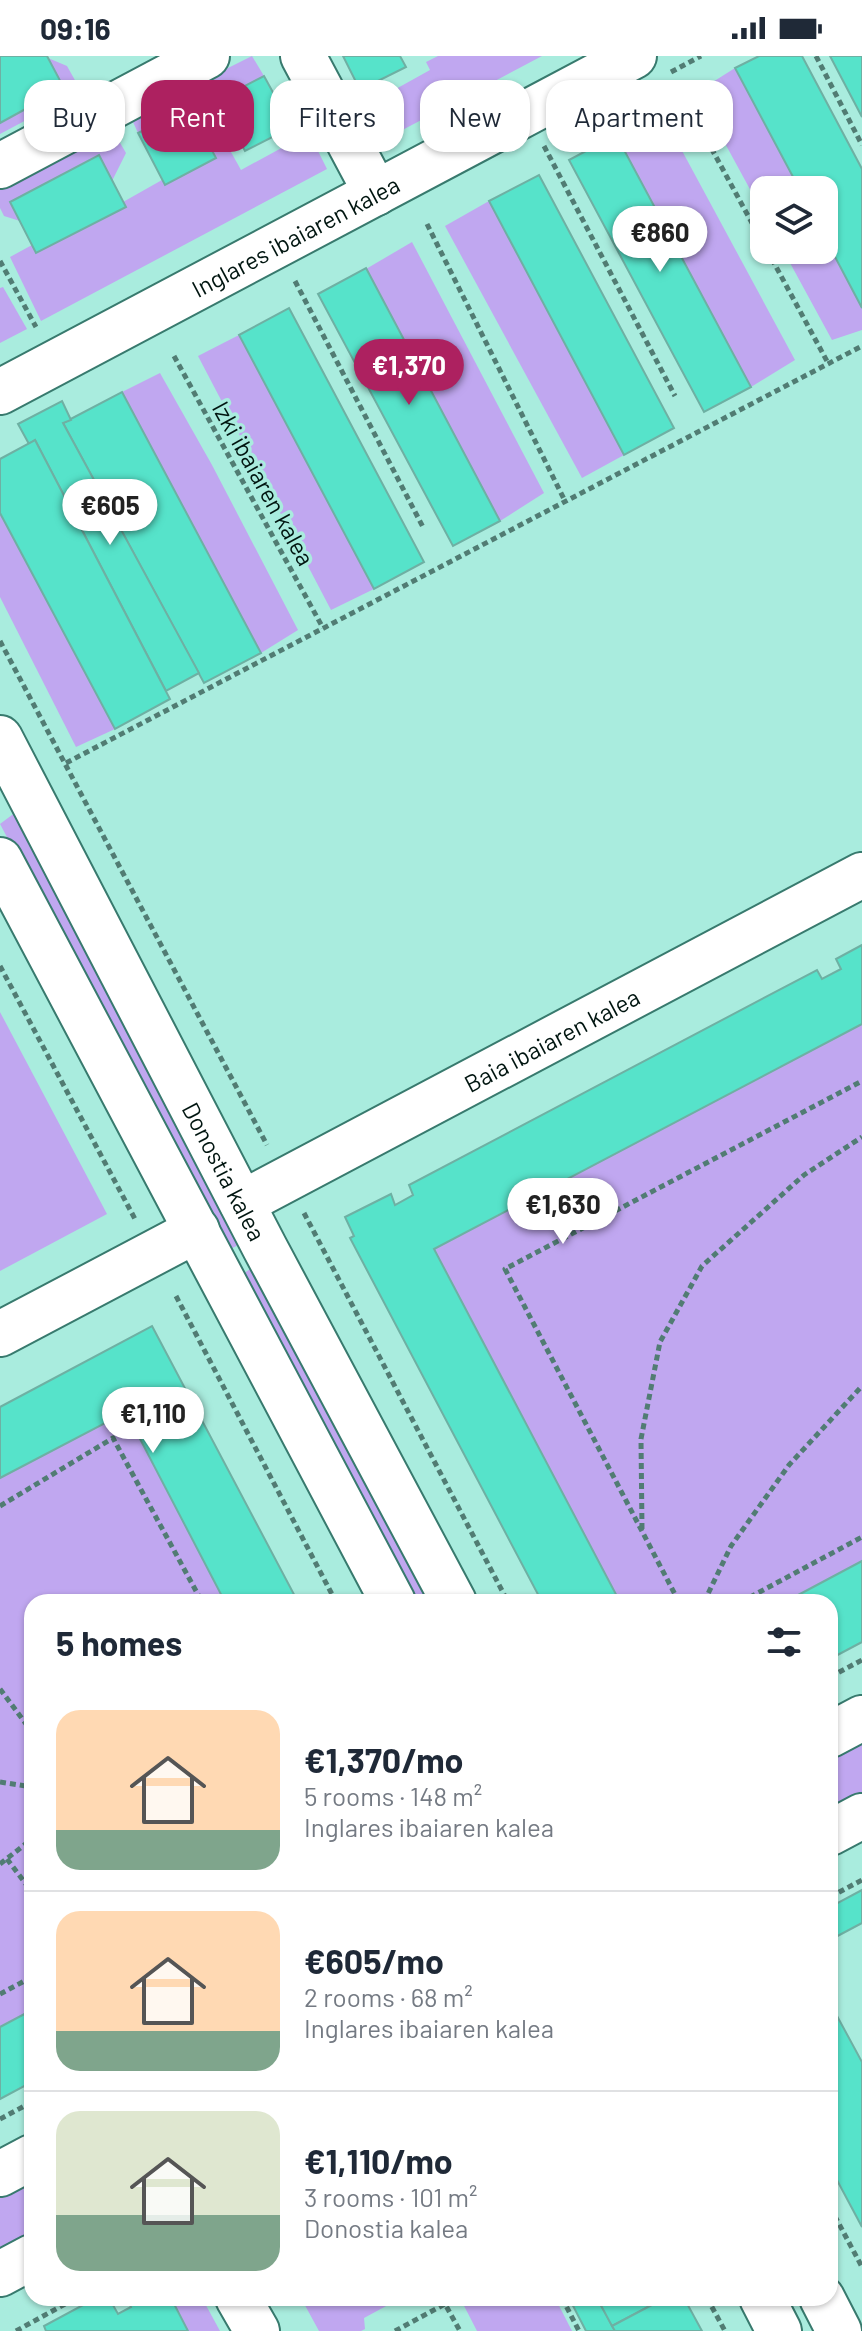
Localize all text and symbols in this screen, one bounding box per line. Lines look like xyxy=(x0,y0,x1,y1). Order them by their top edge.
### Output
text: 09:16 xyxy=(40,10,111,46)
chip: Buy xyxy=(24,80,125,152)
chip: Rent xyxy=(141,80,254,152)
chip: Filters xyxy=(270,80,404,152)
chip: New xyxy=(420,80,530,152)
chip: Apartment xyxy=(546,80,733,152)
street label: Inglares ibaiaren kalea xyxy=(186,169,404,302)
map controls xyxy=(750,176,838,264)
button: layers xyxy=(750,176,838,264)
pin: €860 xyxy=(613,206,707,274)
text: €860 xyxy=(630,216,690,247)
pin: €1,370 xyxy=(344,339,474,407)
text: €1,370 xyxy=(372,349,446,380)
street label: Izki ibaiaren kalea xyxy=(207,396,321,570)
pin: €605 xyxy=(63,479,157,547)
text: €605 xyxy=(80,489,140,520)
street label: Baia ibaiaren kalea xyxy=(459,981,644,1098)
street label: Donostia kalea xyxy=(177,1097,273,1245)
pin: €1,630 xyxy=(498,1178,628,1246)
text: €1,630 xyxy=(525,1188,601,1219)
pin: €1,110 xyxy=(88,1387,218,1455)
text: €1,110 xyxy=(120,1397,186,1428)
icon: filters xyxy=(762,1620,806,1664)
text: 5 homes xyxy=(56,1622,182,1663)
text: €1,370/mo xyxy=(304,1739,464,1780)
icon: home xyxy=(120,1742,216,1838)
text: 5 rooms · 148 m² xyxy=(304,1780,482,1811)
text: Inglares ibaiaren kalea xyxy=(304,1811,554,1842)
text: €605/mo xyxy=(304,1940,444,1981)
icon: home xyxy=(120,1943,216,2039)
text: 2 rooms · 68 m² xyxy=(304,1981,473,2012)
text: Inglares ibaiaren kalea xyxy=(304,2012,554,2043)
text: €1,110/mo xyxy=(304,2140,453,2181)
icon: home xyxy=(120,2143,216,2239)
text: 3 rooms · 101 m² xyxy=(304,2181,477,2212)
text: Donostia kalea xyxy=(304,2212,468,2243)

